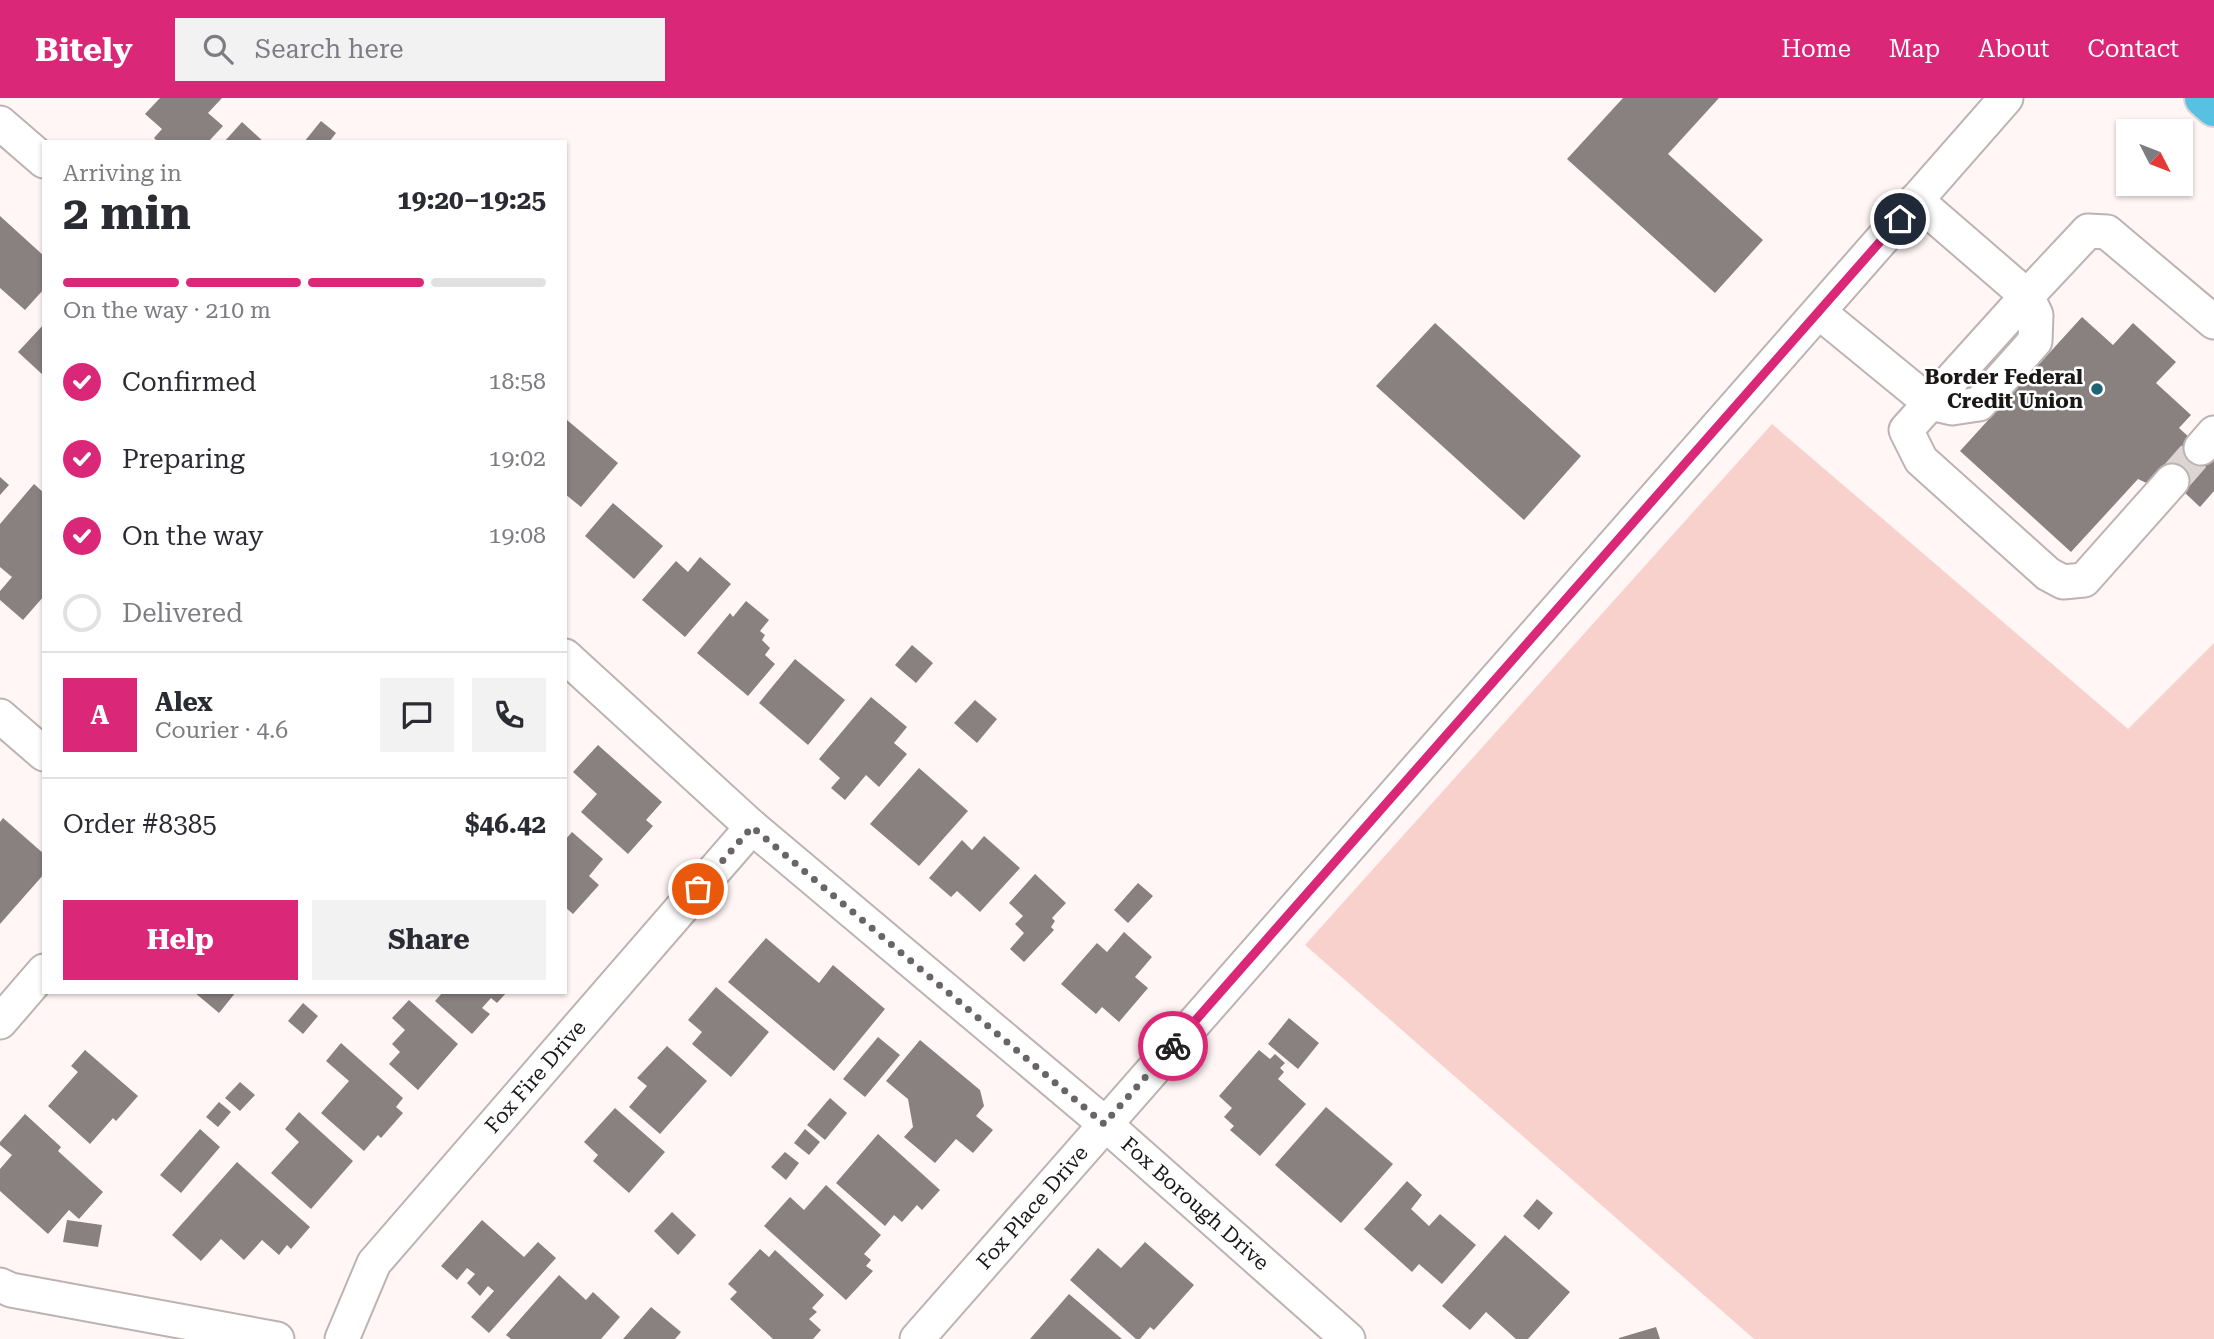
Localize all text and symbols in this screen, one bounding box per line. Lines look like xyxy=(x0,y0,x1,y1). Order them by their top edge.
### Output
search box xyxy=(175,18,665,81)
text: Bitely xyxy=(35,30,133,69)
icon: search xyxy=(199,30,237,68)
text: Search here xyxy=(255,34,404,64)
text: Home xyxy=(1781,35,1851,63)
text: Map xyxy=(1889,35,1940,63)
text: About xyxy=(1978,35,2049,63)
text: Contact xyxy=(2087,35,2179,63)
north arrow xyxy=(2116,119,2193,196)
map controls xyxy=(2116,119,2193,196)
text: Arriving in xyxy=(63,160,182,187)
text: 19:20–19:25 xyxy=(397,185,546,215)
text: 2 min xyxy=(63,186,191,240)
pin xyxy=(1870,189,1930,249)
icon: home xyxy=(1881,200,1919,238)
text: On the way · 210 m xyxy=(63,297,271,324)
icon: check xyxy=(63,363,101,401)
place label: Border Federal Credit Union xyxy=(1925,365,2083,413)
text: Confirmed xyxy=(122,367,257,397)
text: 18:58 xyxy=(489,368,546,395)
marker: Border Federal Credit Union xyxy=(2089,381,2105,397)
icon: check xyxy=(63,440,101,478)
text: Preparing xyxy=(122,444,245,474)
text: 19:02 xyxy=(489,445,546,472)
icon: check xyxy=(63,517,101,555)
text: On the way xyxy=(122,521,263,551)
text: 19:08 xyxy=(489,522,546,549)
text: Delivered xyxy=(122,598,243,628)
button: chat xyxy=(380,678,454,752)
button: phone xyxy=(472,678,546,752)
text: Alex xyxy=(155,687,213,717)
text: A xyxy=(91,700,109,730)
text: Courier · 4.6 xyxy=(155,717,288,744)
text: Order #8385 xyxy=(63,809,217,839)
text: $46.42 xyxy=(465,809,546,839)
pin xyxy=(668,859,728,919)
icon: bag xyxy=(679,870,717,908)
button: Help xyxy=(63,900,298,980)
button: Share xyxy=(312,900,546,980)
courier xyxy=(1138,1011,1208,1081)
street label: Fox Fire Drive xyxy=(480,1016,591,1138)
icon: bike xyxy=(1154,1027,1192,1065)
street label: Fox Borough Drive xyxy=(1116,1132,1274,1275)
street label: Fox Place Drive xyxy=(972,1141,1093,1274)

